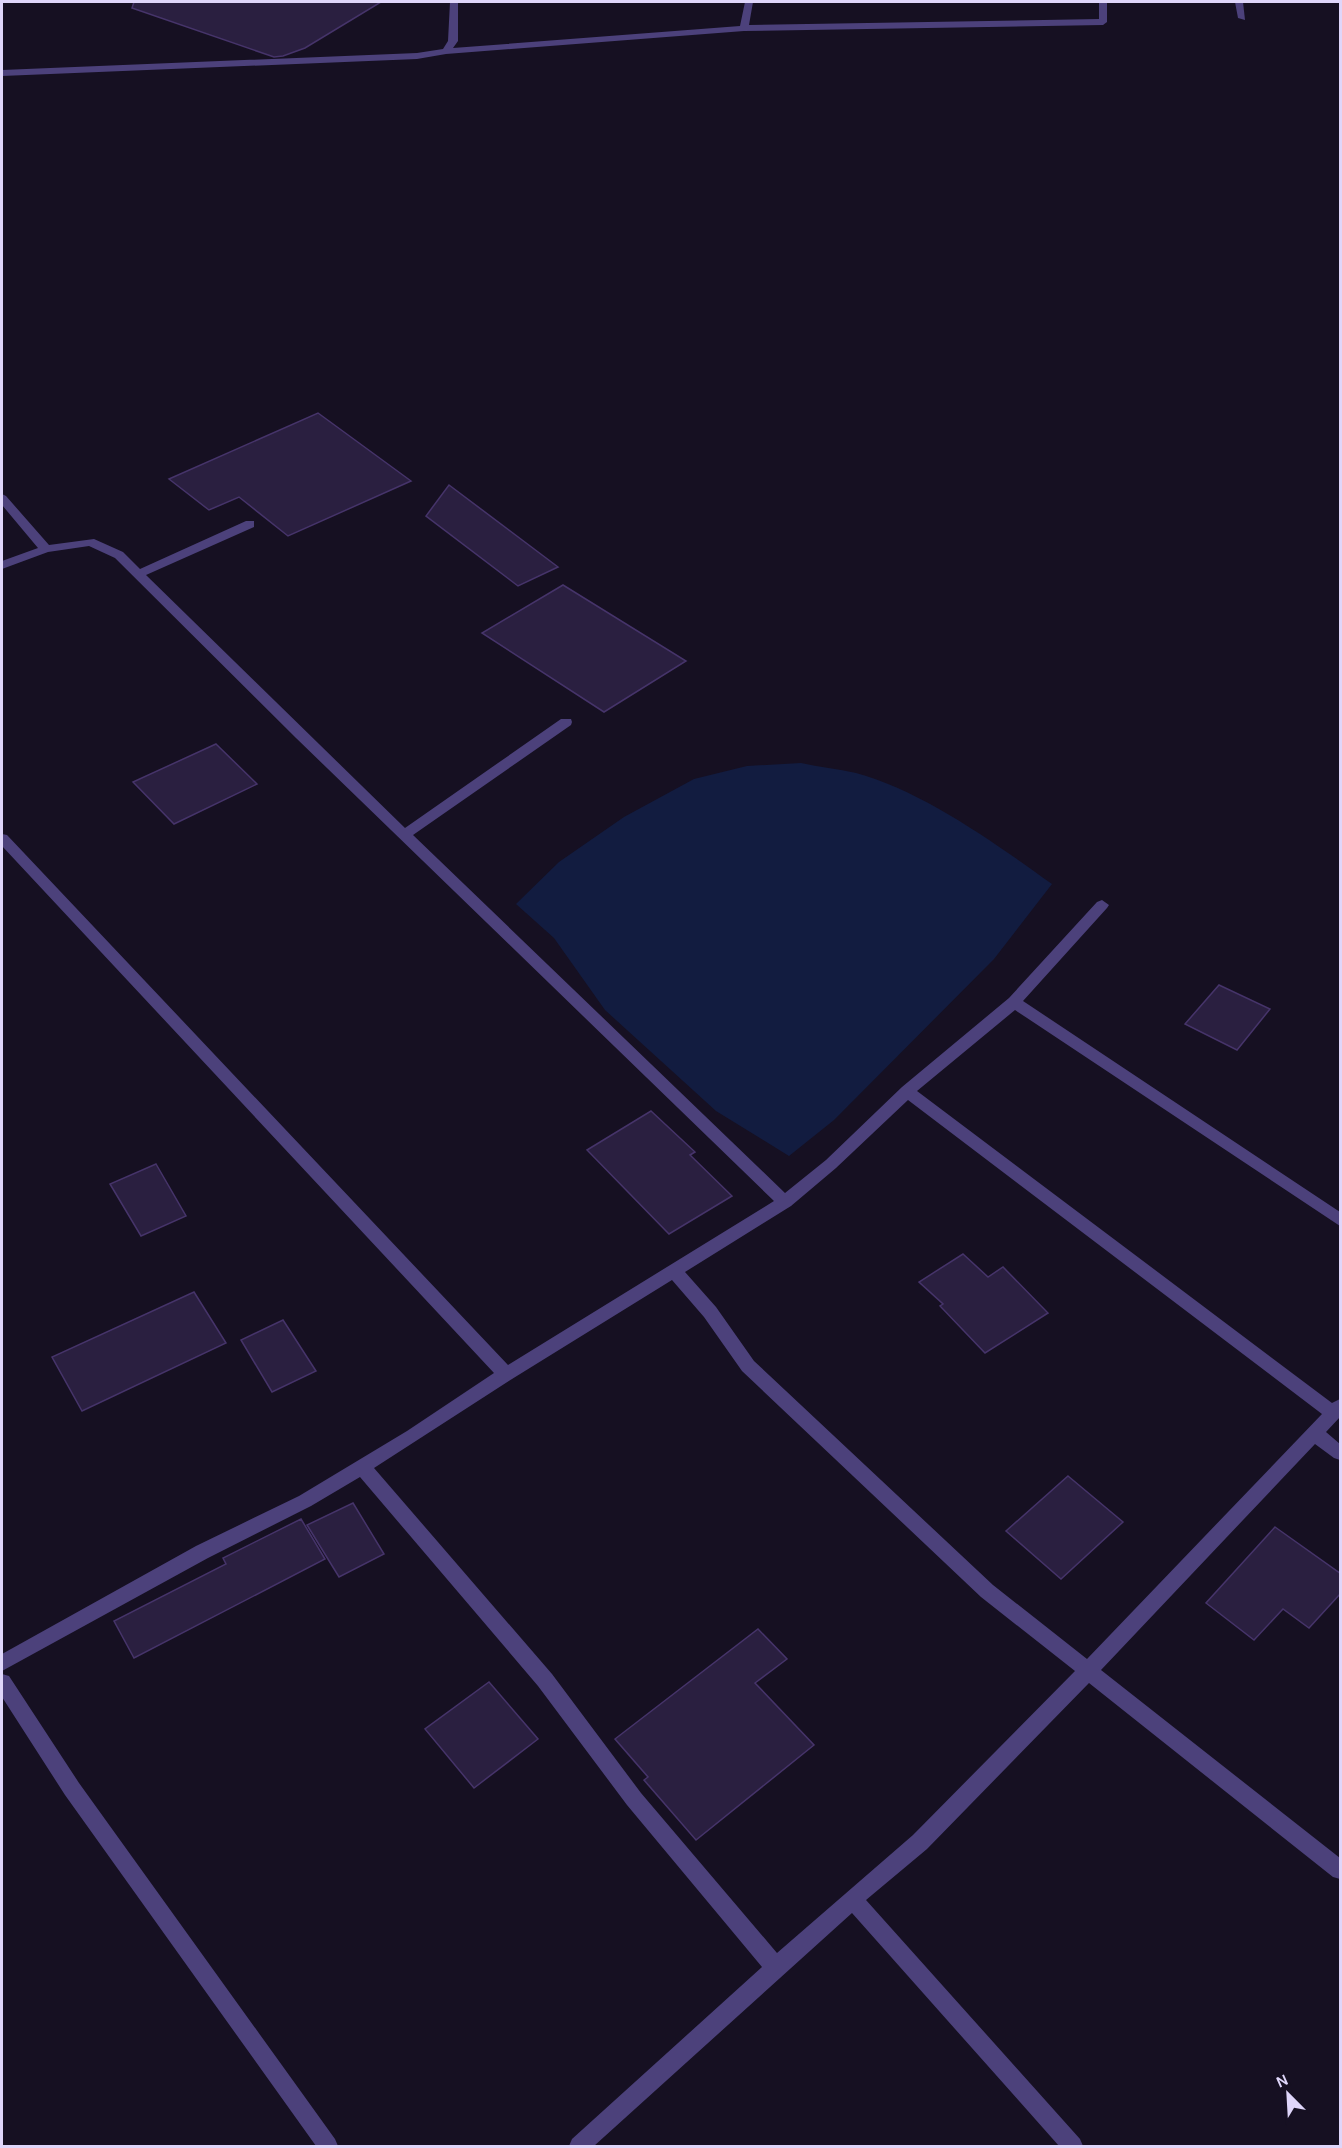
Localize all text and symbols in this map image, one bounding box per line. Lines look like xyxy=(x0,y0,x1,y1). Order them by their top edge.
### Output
north arrow xyxy=(1258,2064,1318,2124)
text: N xyxy=(1273,2070,1291,2092)

